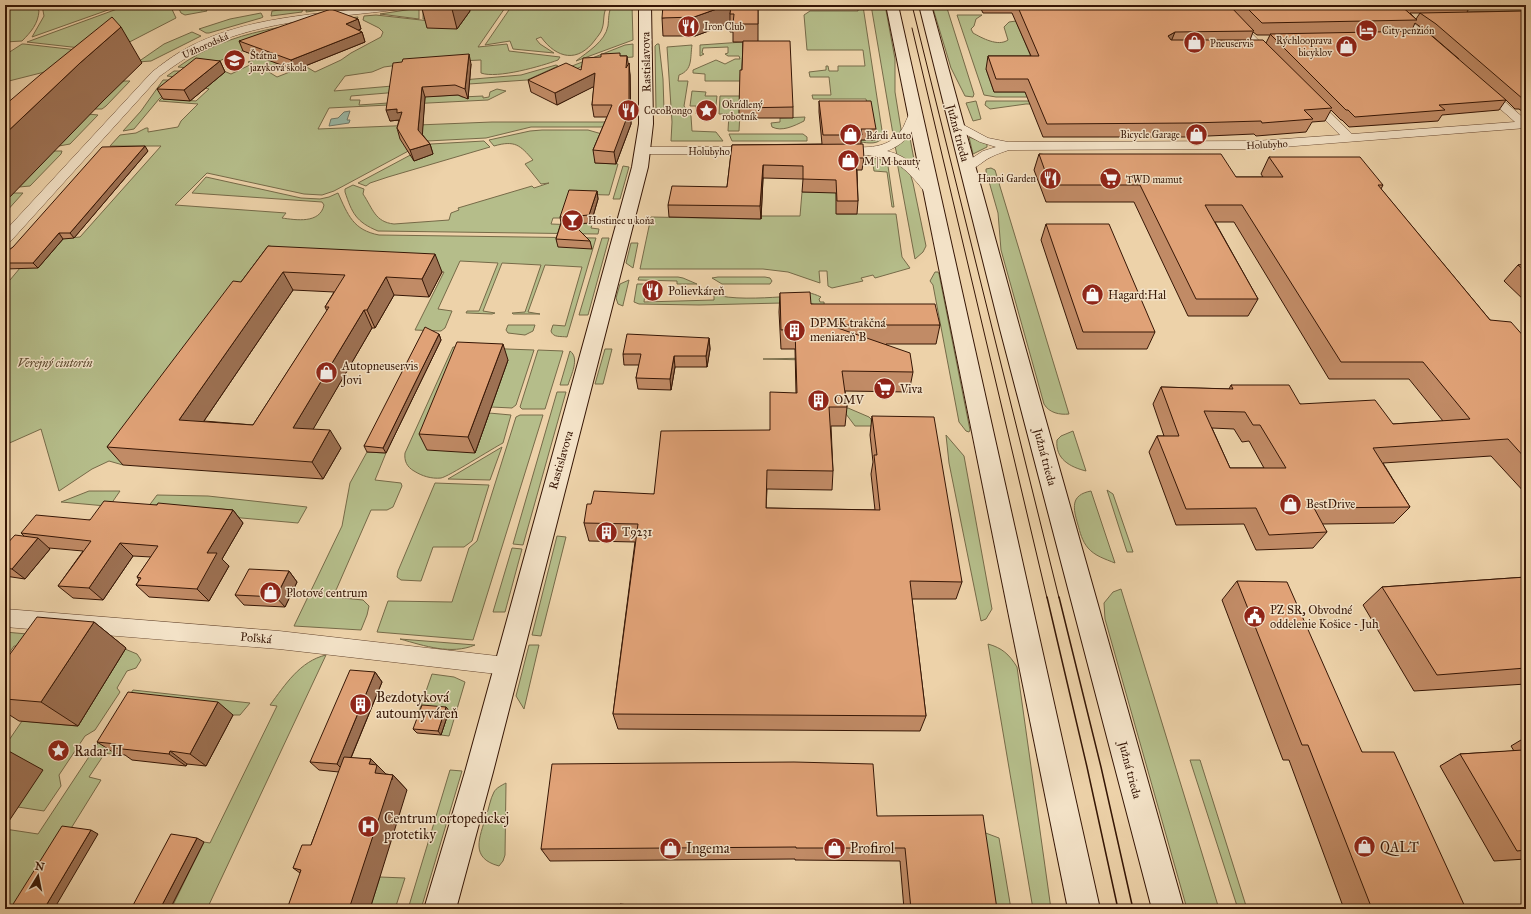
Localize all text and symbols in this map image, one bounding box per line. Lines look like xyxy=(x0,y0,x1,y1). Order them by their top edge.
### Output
restaurant icon: Iron Club xyxy=(675,13,701,39)
hotel icon: City penzión xyxy=(1353,17,1379,43)
place label: Iron Club xyxy=(704,21,744,33)
place label: City penzión xyxy=(1382,25,1435,37)
street label: Užhorodská xyxy=(180,30,231,61)
shop icon: Pneuservis xyxy=(1182,30,1208,56)
street label: Rastislavova xyxy=(638,31,654,92)
shop icon: Rýchlooprava bicyklov xyxy=(1334,33,1360,59)
place label: Rýchlooprava bicyklov xyxy=(1276,35,1333,59)
place label: Pneuservis xyxy=(1210,38,1254,50)
school or university icon: Štátna jazyková škola xyxy=(222,48,248,74)
place label: Štátna jazyková škola xyxy=(248,48,308,74)
restaurant icon: CocoBongo xyxy=(615,97,641,123)
place icon: Okrídlený robotník xyxy=(694,97,720,123)
place label: Okrídlený robotník xyxy=(722,99,763,123)
street label: Južná trieda xyxy=(942,101,973,164)
place label: CocoBongo xyxy=(644,105,692,117)
shop icon: Bicycle Garage xyxy=(1183,121,1209,147)
shop icon: Bárdi Auto xyxy=(837,122,863,148)
place label: Bicycle Garage xyxy=(1120,129,1180,141)
place label: Bárdi Auto xyxy=(866,130,911,142)
street label: Holubyho xyxy=(1246,138,1288,152)
street label: Holubyho xyxy=(688,146,730,158)
shop icon: M | M beauty xyxy=(836,148,862,174)
place label: M | M beauty xyxy=(864,156,921,168)
restaurant icon: Hanoi Garden xyxy=(1038,165,1064,191)
supermarket icon: TWD mamut xyxy=(1097,166,1123,192)
place label: Hanoi Garden xyxy=(978,173,1037,185)
place label: TWD mamut xyxy=(1126,174,1183,186)
bar icon: Hostinec u koňa xyxy=(560,207,586,233)
place label: Hostinec u koňa xyxy=(588,215,655,227)
restaurant icon: Polievkáreň xyxy=(640,278,666,304)
shop icon: Hagard:Hal xyxy=(1079,282,1105,308)
place label: Polievkáreň xyxy=(668,284,725,298)
place label: Hagard:Hal xyxy=(1108,288,1167,303)
place label: DPMK trakčná meniareň B xyxy=(810,316,886,344)
building icon: DPMK trakčná meniareň B xyxy=(782,317,808,343)
park label: Verejný cintorín xyxy=(17,356,93,371)
place label: Autopneuservis Jovi xyxy=(340,359,418,388)
shop icon: Autopneuservis Jovi xyxy=(314,360,340,386)
supermarket icon: Viva xyxy=(872,376,898,402)
place label: Viva xyxy=(899,382,923,396)
building icon: OMV xyxy=(806,387,832,413)
place label: OMV xyxy=(834,393,864,407)
street label: Južná trieda xyxy=(1029,425,1060,488)
street label: Rastislavova xyxy=(546,428,576,491)
shop icon: BestDrive xyxy=(1277,491,1303,517)
place label: BestDrive xyxy=(1306,497,1355,511)
building icon: T9231 xyxy=(593,519,619,545)
place label: T9231 xyxy=(622,525,652,539)
shop icon: Plotové centrum xyxy=(258,580,284,606)
place label: Plotové centrum xyxy=(286,586,367,600)
place label: PZ SR, Obvodné oddelenie Košice - Juh xyxy=(1270,603,1379,632)
public building icon: PZ SR, Obvodné oddelenie Košice - Juh xyxy=(1242,604,1268,630)
street label: Poľská xyxy=(240,630,273,646)
place label: Bezdotyková autoumyváreň xyxy=(376,689,459,722)
building icon: Bezdotyková autoumyváreň xyxy=(347,692,373,718)
place icon: Radar II xyxy=(45,738,71,764)
street label: Južná trieda xyxy=(1114,738,1145,801)
place label: Radar II xyxy=(74,743,123,760)
place label: Centrum ortopedickej protetiky xyxy=(383,810,509,843)
hospital icon: Centrum ortopedickej protetiky xyxy=(355,813,381,839)
shop icon: QALT xyxy=(1351,834,1377,860)
shop icon: Ingema xyxy=(657,835,683,861)
shop icon: Profirol xyxy=(821,835,847,861)
place label: QALT xyxy=(1380,839,1419,856)
place label: Ingema xyxy=(686,840,730,857)
place label: Profirol xyxy=(850,840,895,857)
north arrow xyxy=(18,856,58,896)
text: N xyxy=(34,859,46,874)

